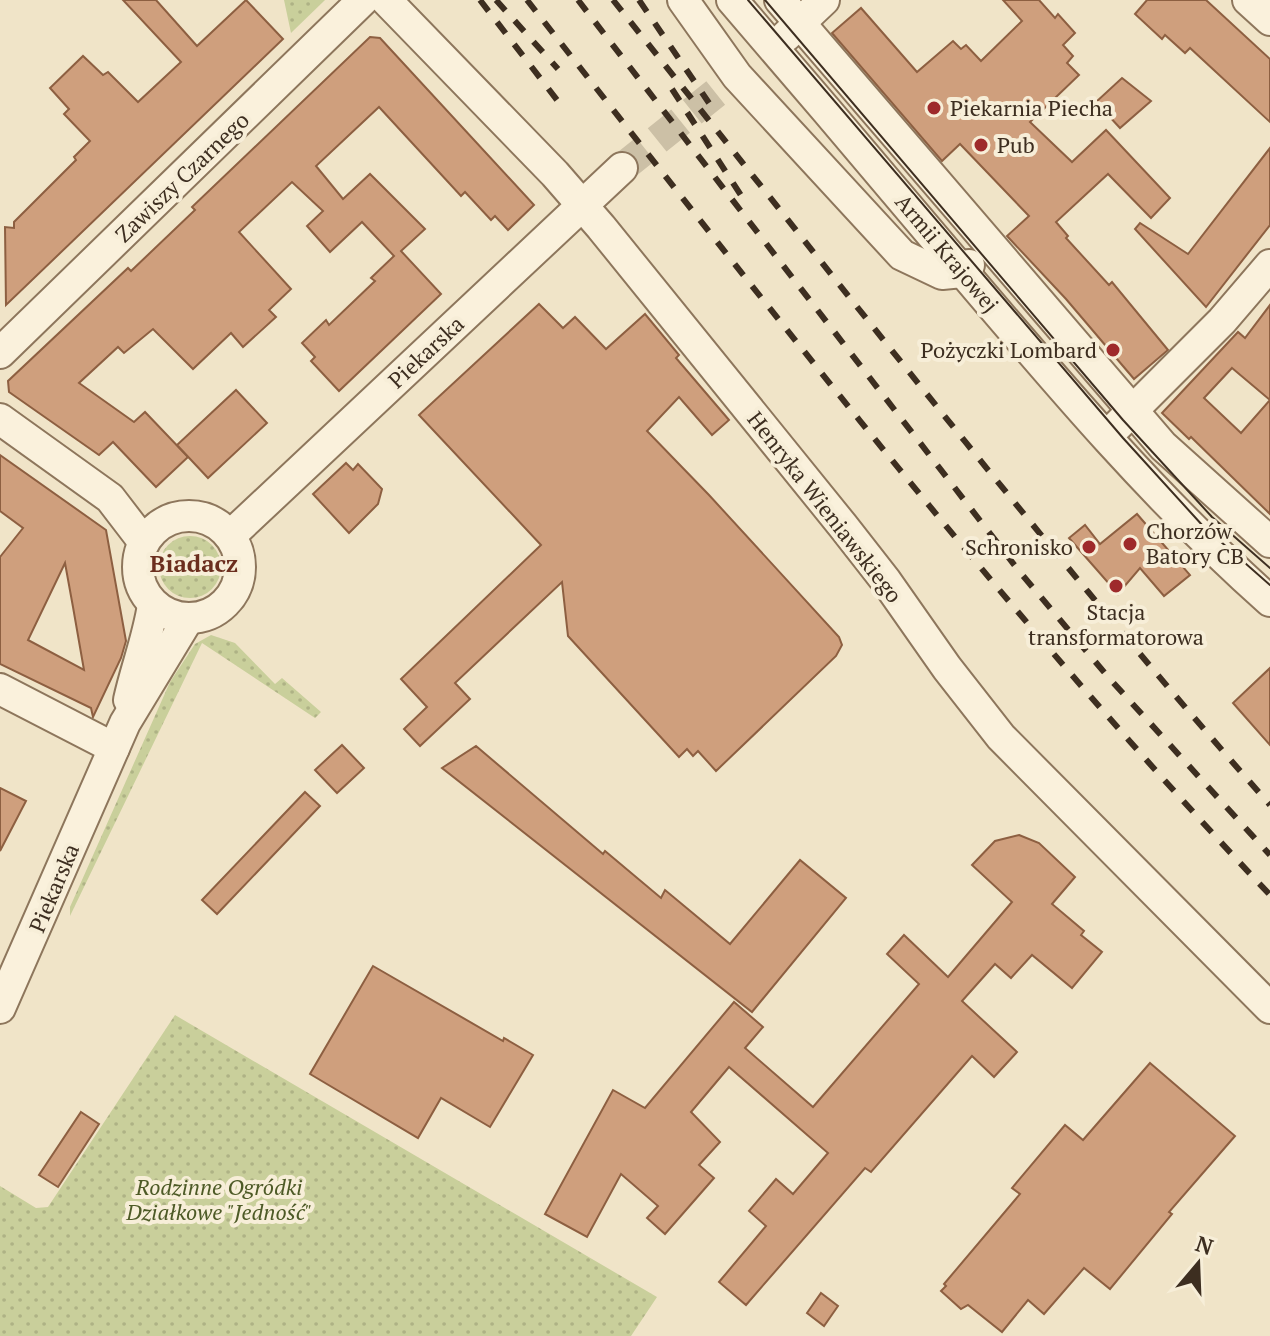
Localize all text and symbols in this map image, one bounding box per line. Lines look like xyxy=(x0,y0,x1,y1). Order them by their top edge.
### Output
place label: Piekarnia Piecha xyxy=(950,93,1113,122)
marker: Piekarnia Piecha xyxy=(925,99,943,117)
street label: Zawiszy Czarnego xyxy=(108,105,255,248)
place label: Pub xyxy=(997,130,1035,159)
marker: Pub xyxy=(972,136,990,154)
street label: Armii Krajowej xyxy=(889,187,1005,318)
street label: Piekarska xyxy=(382,309,470,394)
place label: Pożyczki Lombard xyxy=(921,335,1097,364)
marker: Pożyczki Lombard xyxy=(1104,341,1122,359)
street label: Henryka Wieniawskiego xyxy=(742,405,909,608)
place label: Chorzów Batory CB xyxy=(1146,516,1244,570)
place label: Schronisko xyxy=(965,532,1073,561)
marker: Chorzów Batory CB xyxy=(1121,535,1139,553)
marker: Schronisko xyxy=(1080,538,1098,556)
district label: Biadacz xyxy=(150,547,238,579)
marker: Stacja transformatorowa xyxy=(1107,577,1125,595)
place label: Stacja transformatorowa xyxy=(1028,597,1204,651)
street label: Piekarska xyxy=(22,839,85,937)
park label: Rodzinne Ogródki Działkowe "Jedność" xyxy=(125,1172,312,1226)
north arrow xyxy=(1158,1224,1238,1304)
text: N xyxy=(1192,1228,1218,1261)

